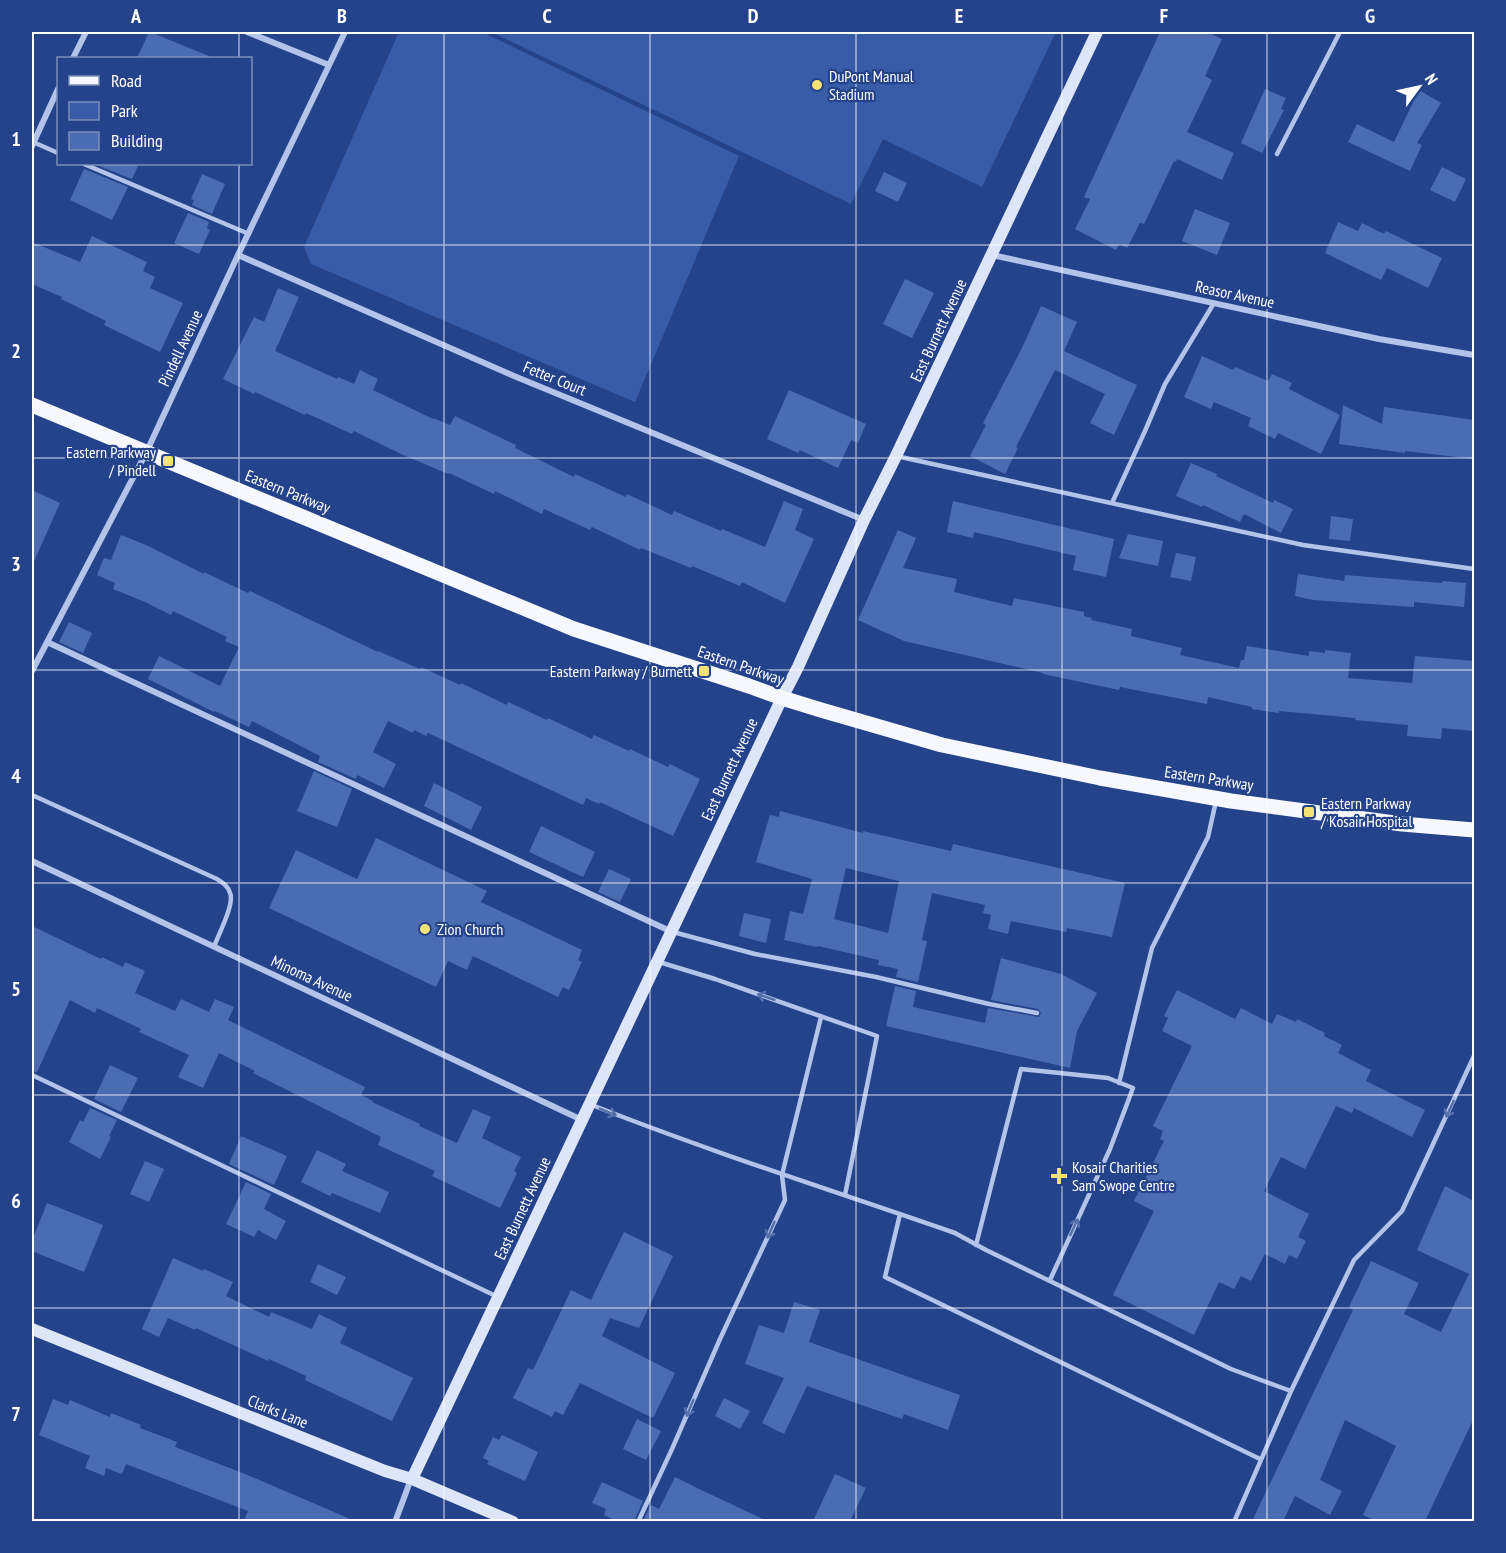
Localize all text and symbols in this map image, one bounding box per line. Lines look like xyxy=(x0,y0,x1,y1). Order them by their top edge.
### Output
text: A xyxy=(130,3,142,29)
text: B xyxy=(337,3,347,29)
text: C xyxy=(542,3,552,29)
text: D xyxy=(748,3,759,29)
text: E xyxy=(955,3,963,29)
text: F xyxy=(1160,3,1168,29)
text: G xyxy=(1365,3,1375,29)
legend xyxy=(57,57,252,165)
north arrow xyxy=(1389,57,1449,117)
place label: DuPont Manual Stadium xyxy=(829,66,914,104)
text: Road xyxy=(111,69,142,92)
text: N xyxy=(1421,70,1442,88)
marker: DuPont Manual Stadium xyxy=(810,78,824,92)
text: Park xyxy=(111,99,138,122)
text: 1 xyxy=(11,126,21,152)
text: Building xyxy=(111,129,163,152)
street label: East Burnett Avenue xyxy=(905,275,971,385)
street label: Reasor Avenue xyxy=(1194,276,1276,312)
street label: Pindell Avenue xyxy=(154,307,206,389)
text: 2 xyxy=(11,338,21,364)
street label: Fetter Court xyxy=(521,356,590,400)
place label: Eastern Parkway / Pindell xyxy=(66,442,156,480)
marker: Eastern Parkway / Pindell xyxy=(161,454,175,468)
street label: Eastern Parkway xyxy=(243,465,333,517)
text: 3 xyxy=(11,551,21,577)
street label: Eastern Parkway xyxy=(695,641,787,689)
place label: Eastern Parkway / Burnett xyxy=(550,661,693,681)
marker: Eastern Parkway / Burnett xyxy=(697,664,711,678)
street label: East Burnett Avenue xyxy=(696,714,762,824)
street label: Eastern Parkway xyxy=(1163,761,1255,795)
text: 4 xyxy=(11,763,21,789)
place label: Eastern Parkway / Kosair Hospital xyxy=(1320,793,1412,831)
marker: Eastern Parkway / Kosair Hospital xyxy=(1302,805,1316,819)
place label: Zion Church xyxy=(437,919,503,939)
marker: Zion Church xyxy=(418,922,432,936)
street label: Minoma Avenue xyxy=(268,950,356,1006)
text: 5 xyxy=(11,976,21,1002)
one-way arrow xyxy=(757,991,776,1002)
one-way arrow xyxy=(1443,1100,1455,1118)
one-way arrow xyxy=(599,1106,617,1118)
street label: East Burnett Avenue xyxy=(489,1153,555,1263)
place label: Kosair Charities Sam Swope Centre xyxy=(1072,1157,1175,1195)
marker: Kosair Charities Sam Swope Centre xyxy=(1050,1167,1068,1185)
text: 6 xyxy=(11,1188,21,1214)
one-way arrow xyxy=(1069,1219,1081,1237)
one-way arrow xyxy=(765,1221,776,1239)
street label: Clarks Lane xyxy=(245,1390,311,1432)
one-way arrow xyxy=(684,1398,695,1416)
text: 7 xyxy=(11,1401,21,1427)

